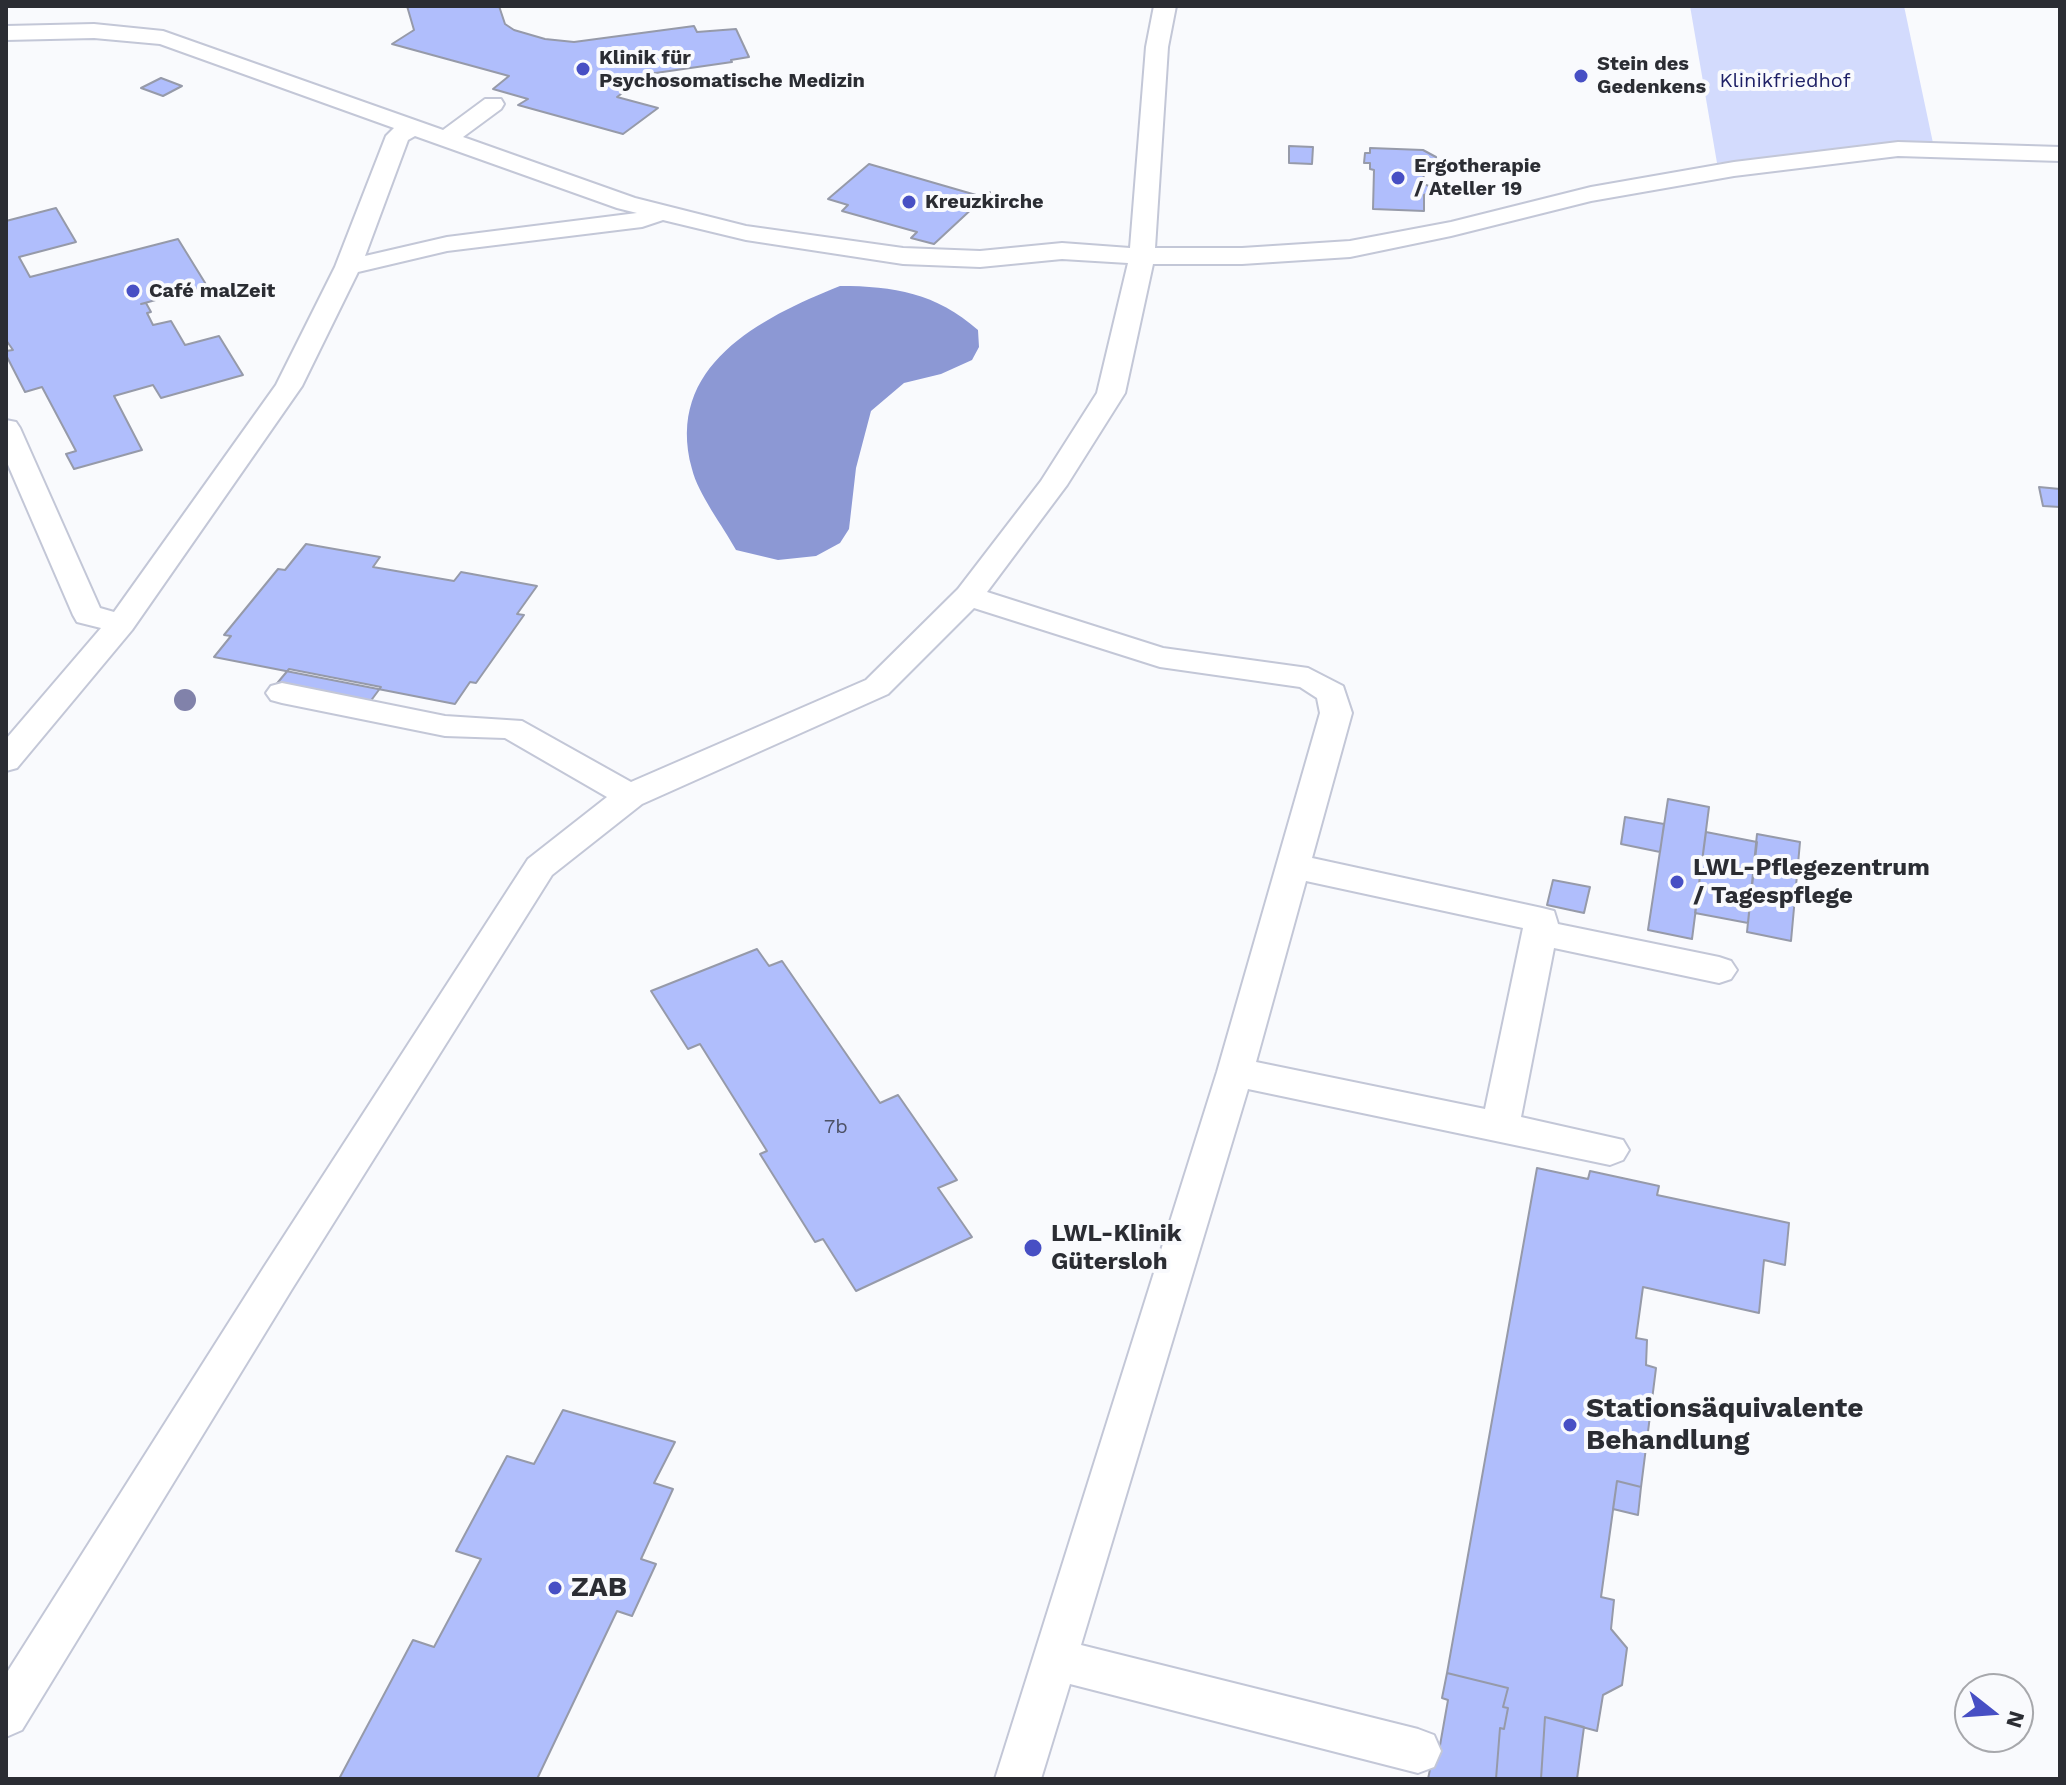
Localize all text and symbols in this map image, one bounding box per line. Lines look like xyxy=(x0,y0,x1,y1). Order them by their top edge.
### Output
place label: Klinik für Psychosomatische Medizin xyxy=(599,46,865,93)
place label: Stein des Gedenkens xyxy=(1597,52,1706,99)
marker: Klinik für Psychosomatische Medizin xyxy=(574,60,592,78)
marker: Stein des Gedenkens xyxy=(1572,67,1590,85)
park label: Klinikfriedhof xyxy=(1719,69,1851,93)
place label: Ergotherapie / Ateller 19 xyxy=(1414,154,1541,201)
marker: Ergotherapie / Ateller 19 xyxy=(1389,169,1407,187)
place label: Kreuzkirche xyxy=(925,190,1044,214)
marker: Kreuzkirche xyxy=(900,193,918,211)
place label: Café malZeit xyxy=(149,279,275,303)
marker: Café malZeit xyxy=(124,282,142,300)
place label: LWL-Pflegezentrum / Tagespflege xyxy=(1693,854,1930,910)
marker: LWL-Pflegezentrum / Tagespflege xyxy=(1668,873,1686,891)
house number: 7b xyxy=(824,1115,848,1139)
place label: LWL-Klinik Gütersloh xyxy=(1051,1220,1182,1276)
marker: LWL-Klinik Gütersloh xyxy=(1022,1237,1044,1259)
place label: Stationsäquivalente Behandlung xyxy=(1586,1392,1863,1458)
marker: Stationsäquivalente Behandlung xyxy=(1561,1416,1579,1434)
place label: ZAB xyxy=(571,1571,627,1605)
marker: ZAB xyxy=(546,1579,564,1597)
north arrow xyxy=(1954,1673,2034,1753)
text: N xyxy=(2001,1708,2030,1731)

